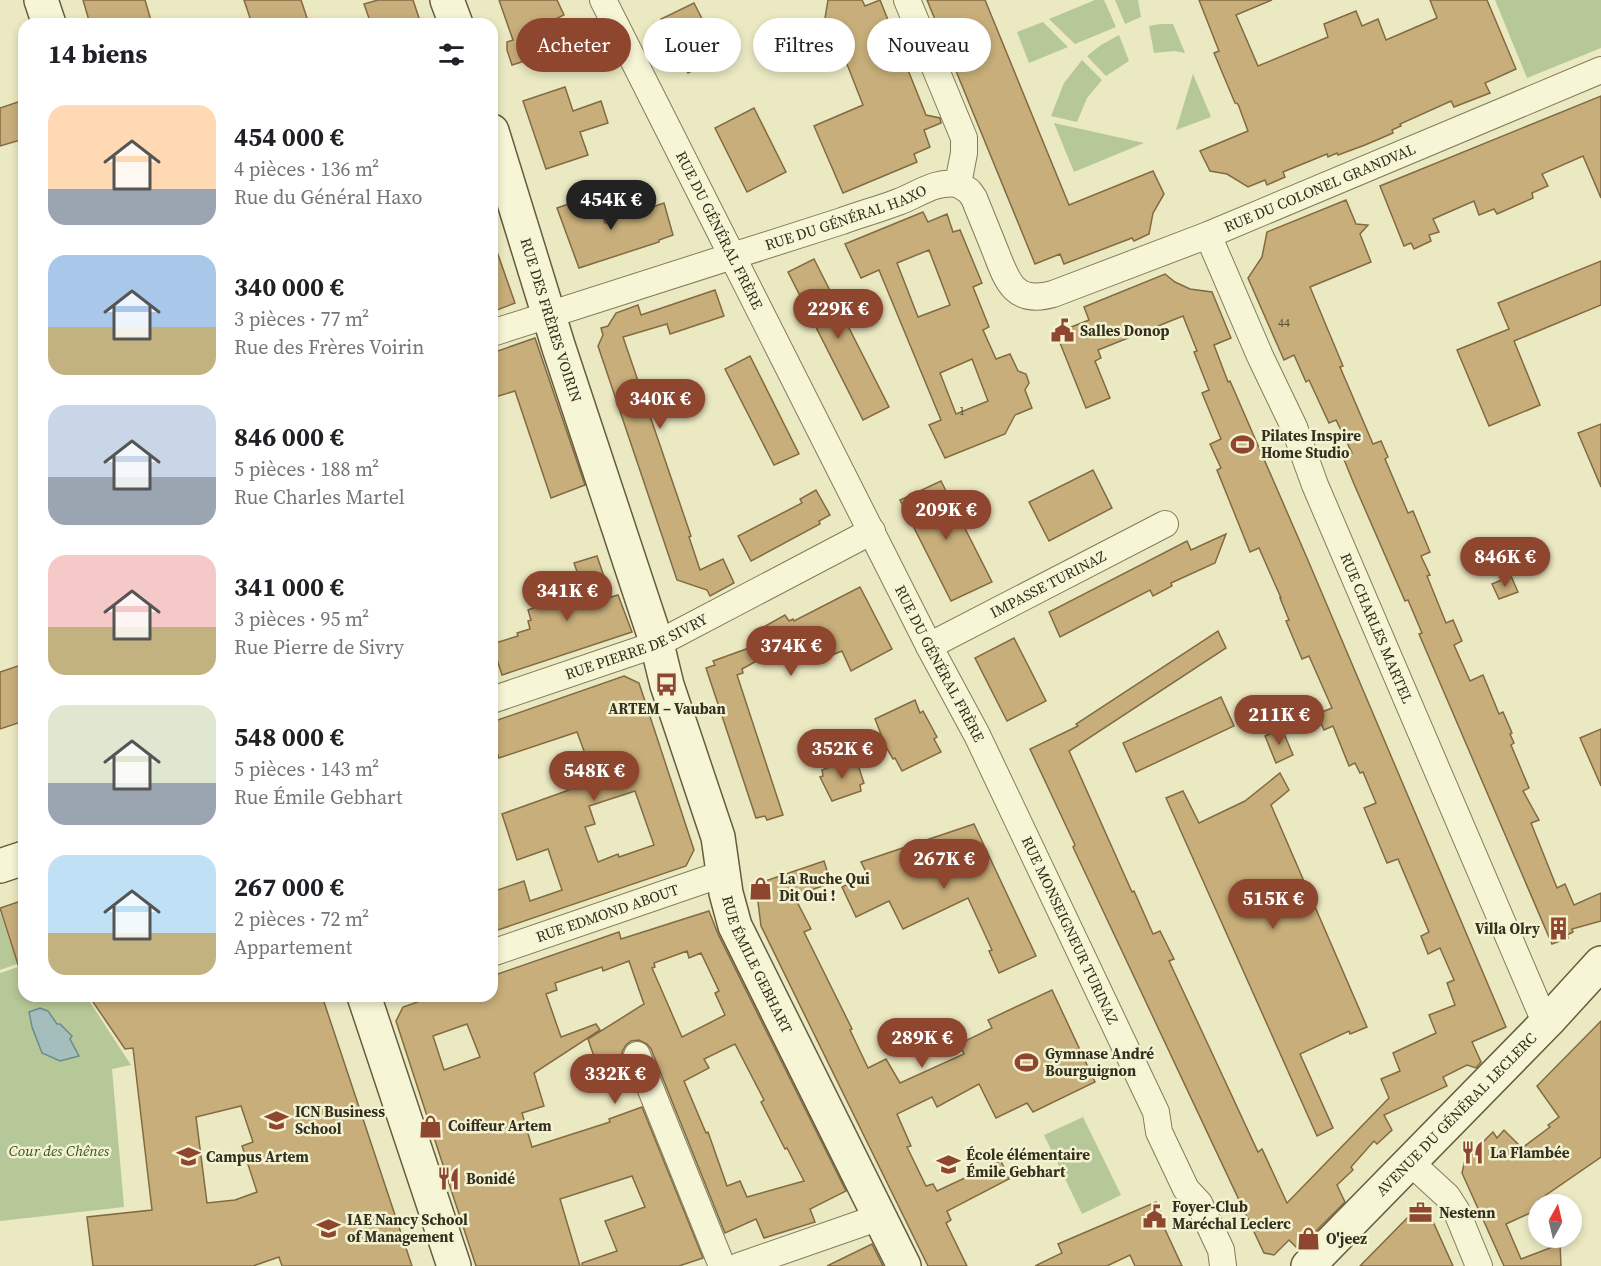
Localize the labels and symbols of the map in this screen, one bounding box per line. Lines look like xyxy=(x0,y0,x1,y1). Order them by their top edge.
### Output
street label: RUE DU COLONEL GRANDVAL xyxy=(1221,138,1419,237)
street label: RUE DU GÉNÉRAL FRÈRE xyxy=(671,147,768,313)
street label: RUE DU GÉNÉRAL HAXO xyxy=(762,179,930,255)
pin: 454K € xyxy=(562,180,660,231)
street label: RUE DES FRÈRES VOIRIN xyxy=(516,235,587,405)
pin: 229K € xyxy=(789,289,887,340)
house number: 44 xyxy=(1278,315,1290,331)
public building icon: Salles Donop xyxy=(1049,318,1075,344)
place label: Salles Donop xyxy=(1080,320,1169,341)
pin: 340K € xyxy=(611,379,709,430)
house number: 1 xyxy=(959,403,965,419)
place label: Pilates Inspire Home Studio xyxy=(1261,425,1361,463)
sports icon: Pilates Inspire Home Studio xyxy=(1230,432,1256,458)
pin: 209K € xyxy=(897,490,995,541)
pin: 846K € xyxy=(1456,537,1554,588)
street label: IMPASSE TURINAZ xyxy=(986,545,1109,623)
street label: RUE CHARLES MARTEL xyxy=(1335,550,1418,707)
pin: 341K € xyxy=(518,571,616,622)
street label: RUE DU GÉNÉRAL FRÈRE xyxy=(890,581,990,745)
street label: RUE PIERRE DE SIVRY xyxy=(562,608,712,684)
pin: 374K € xyxy=(742,626,840,677)
bus stop icon: ARTEM – Vauban xyxy=(654,672,680,698)
pin: 211K € xyxy=(1230,695,1328,746)
place label: ARTEM – Vauban xyxy=(608,698,726,719)
pin: 352K € xyxy=(793,729,891,780)
pin: 548K € xyxy=(545,751,643,802)
street label: RUE MONSEIGNEUR TURINAZ xyxy=(1017,833,1124,1028)
pin: 267K € xyxy=(895,839,993,890)
place label: La Ruche Qui Dit Oui ! xyxy=(779,868,870,906)
shop icon: La Ruche Qui Dit Oui ! xyxy=(748,875,774,901)
street label: RUE EDMOND ABOUT xyxy=(533,879,681,947)
pin: 515K € xyxy=(1224,879,1322,930)
street label: RUE ÉMILE GEBHART xyxy=(717,893,798,1037)
building icon: Villa Olry xyxy=(1545,916,1571,942)
place label: Villa Olry xyxy=(1475,918,1540,939)
pin: 289K € xyxy=(873,1018,971,1069)
street label: AVENUE DU GÉNÉRAL LECLERC xyxy=(1371,1028,1541,1201)
place label: Gymnase André Bourguignon xyxy=(1045,1043,1154,1081)
sports icon: Gymnase André Bourguignon xyxy=(1014,1050,1040,1076)
pin: 332K € xyxy=(566,1054,664,1105)
place label: ICN Business School xyxy=(295,1101,385,1139)
school or university icon: ICN Business School xyxy=(264,1108,290,1134)
shop icon: Coiffeur Artem xyxy=(417,1113,443,1139)
place label: Coiffeur Artem xyxy=(448,1115,552,1136)
park label: Cour des Chênes xyxy=(9,1140,110,1161)
restaurant icon: La Flambée xyxy=(1459,1140,1485,1166)
place label: La Flambée xyxy=(1490,1142,1570,1163)
school or university icon: Campus Artem xyxy=(175,1144,201,1170)
place label: École élémentaire Émile Gebhart xyxy=(966,1144,1090,1182)
place label: Campus Artem xyxy=(206,1146,309,1167)
school or university icon: École élémentaire Émile Gebhart xyxy=(935,1151,961,1177)
restaurant icon: Bonidé xyxy=(435,1166,461,1192)
place label: Bonidé xyxy=(466,1168,515,1189)
north arrow xyxy=(1528,1194,1582,1248)
place label: Foyer-Club Maréchal Leclerc xyxy=(1172,1196,1291,1234)
office icon: Nestenn xyxy=(1408,1200,1434,1226)
place label: Nestenn xyxy=(1439,1202,1496,1223)
public building icon: Foyer-Club Maréchal Leclerc xyxy=(1141,1203,1167,1229)
place label: IAE Nancy School of Management xyxy=(347,1209,468,1247)
school or university icon: IAE Nancy School of Management xyxy=(316,1216,342,1242)
shop icon: O'jeez xyxy=(1295,1226,1321,1252)
place label: O'jeez xyxy=(1326,1228,1367,1249)

